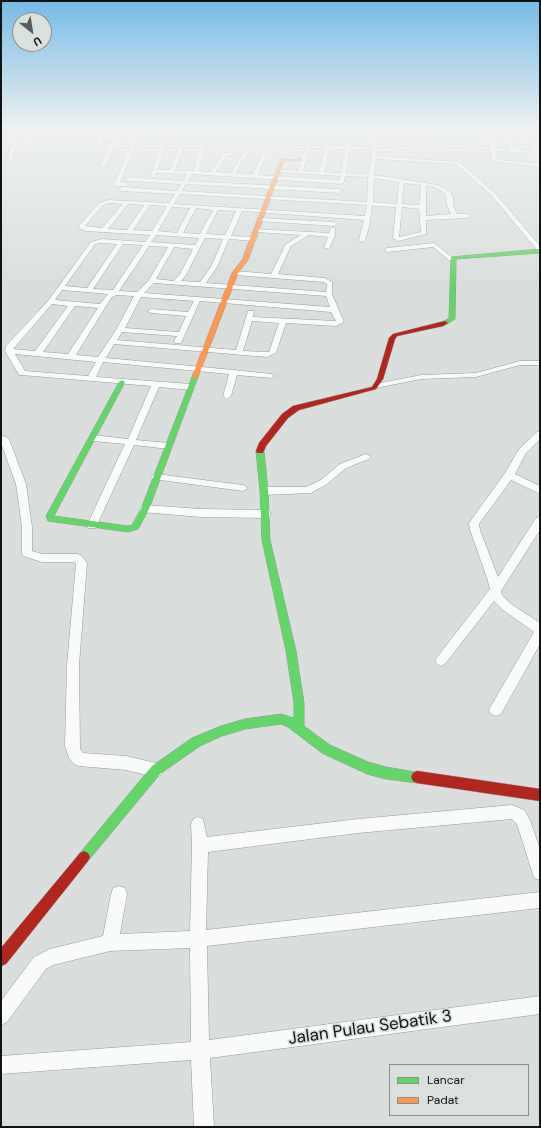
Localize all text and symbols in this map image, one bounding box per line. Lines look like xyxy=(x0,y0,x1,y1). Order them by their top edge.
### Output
north arrow xyxy=(12,12,52,52)
text: U xyxy=(31,34,44,49)
street label: Jalan Pulau Sebatik 3 xyxy=(287,1006,453,1050)
legend xyxy=(389,1064,529,1116)
text: Lancar xyxy=(427,1072,465,1088)
text: Padat xyxy=(427,1092,459,1108)

